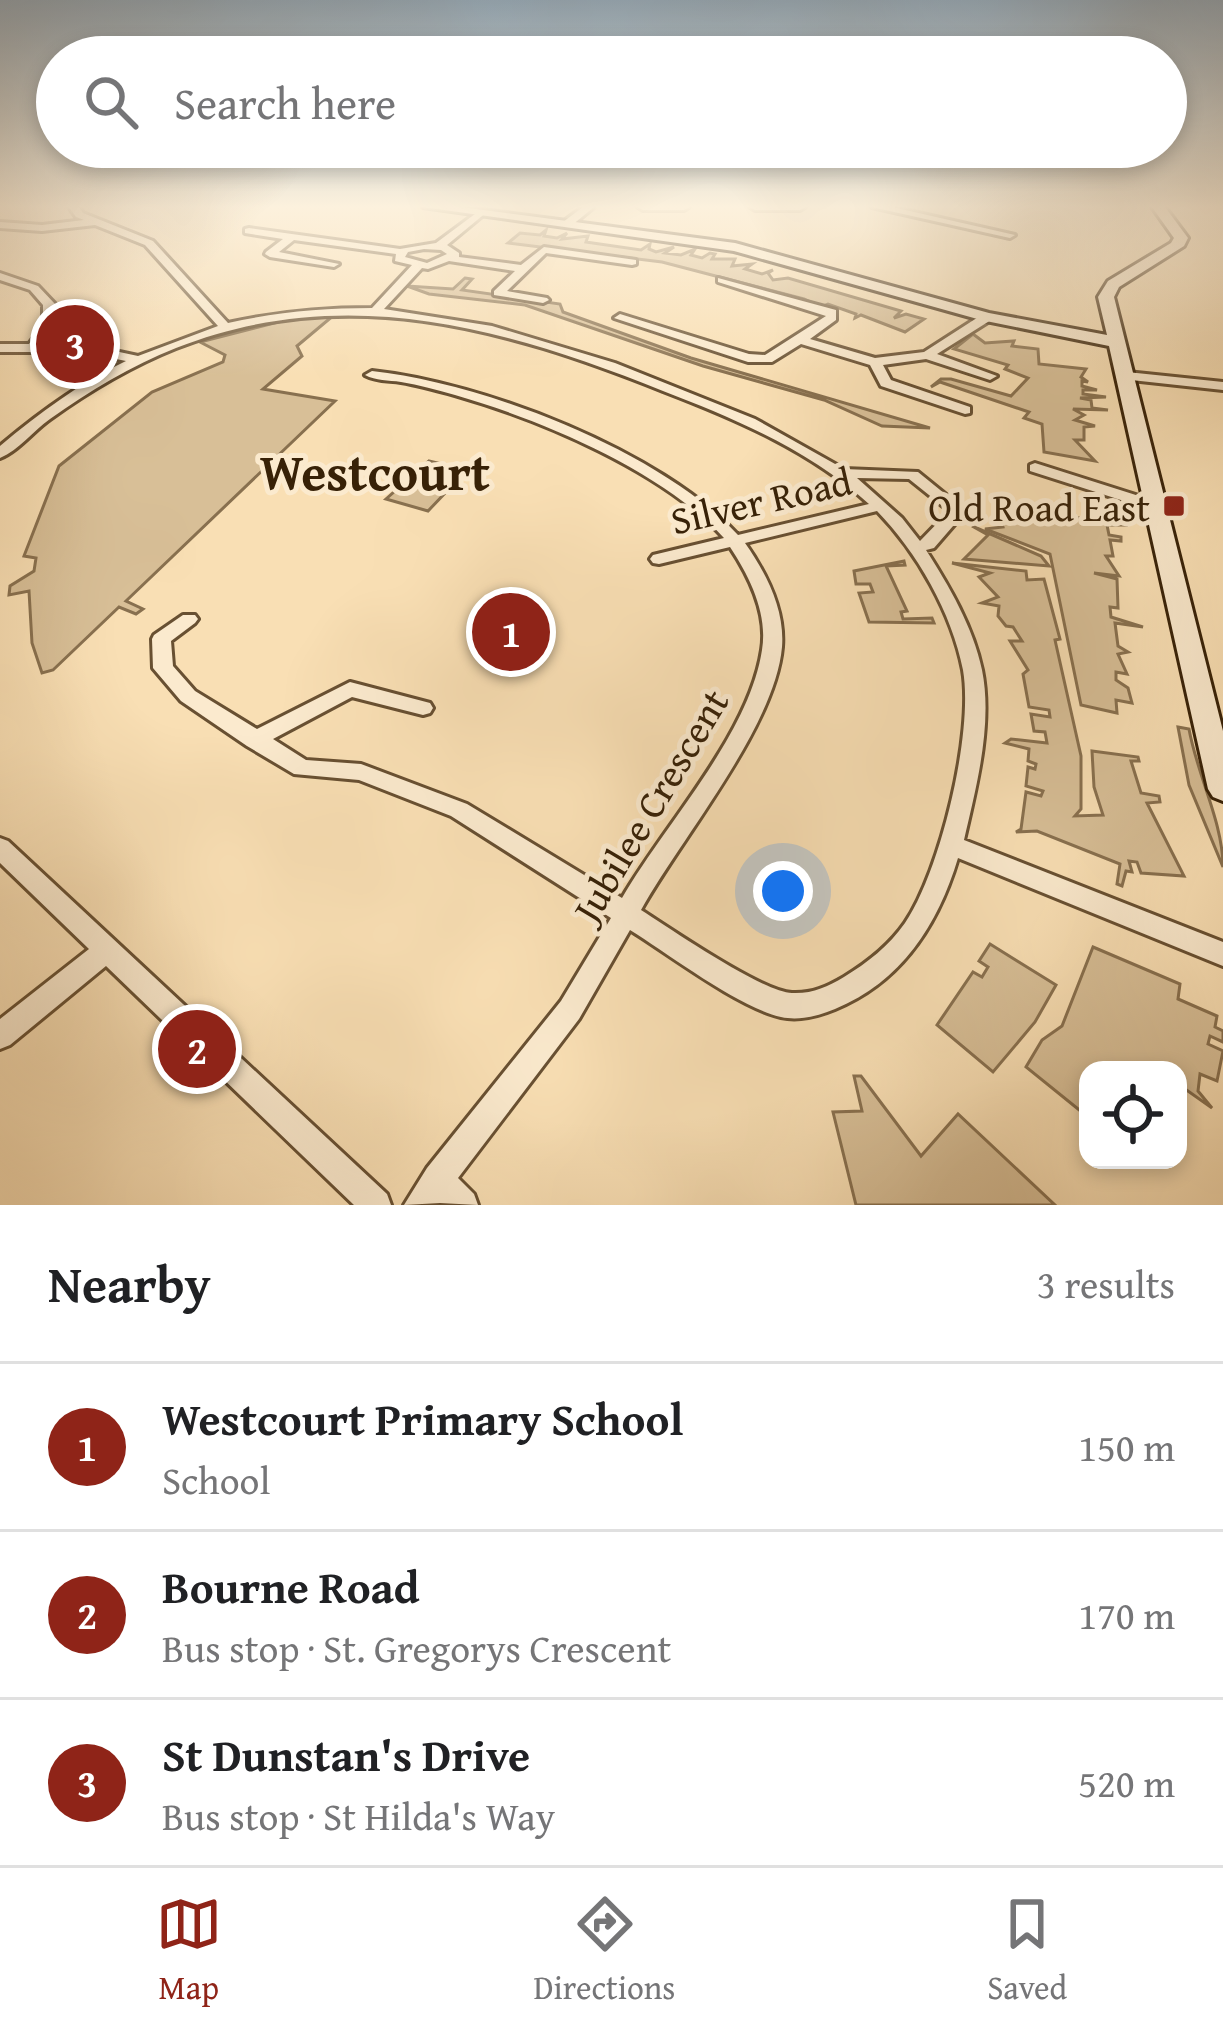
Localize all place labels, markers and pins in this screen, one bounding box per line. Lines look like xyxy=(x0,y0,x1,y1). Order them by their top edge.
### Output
pin: 3 xyxy=(36,299,114,389)
place label: Old Road East xyxy=(928,478,1150,535)
marker: Old Road East xyxy=(1161,493,1187,519)
pin: 1 xyxy=(472,587,550,677)
pin: 2 xyxy=(158,1004,236,1094)

